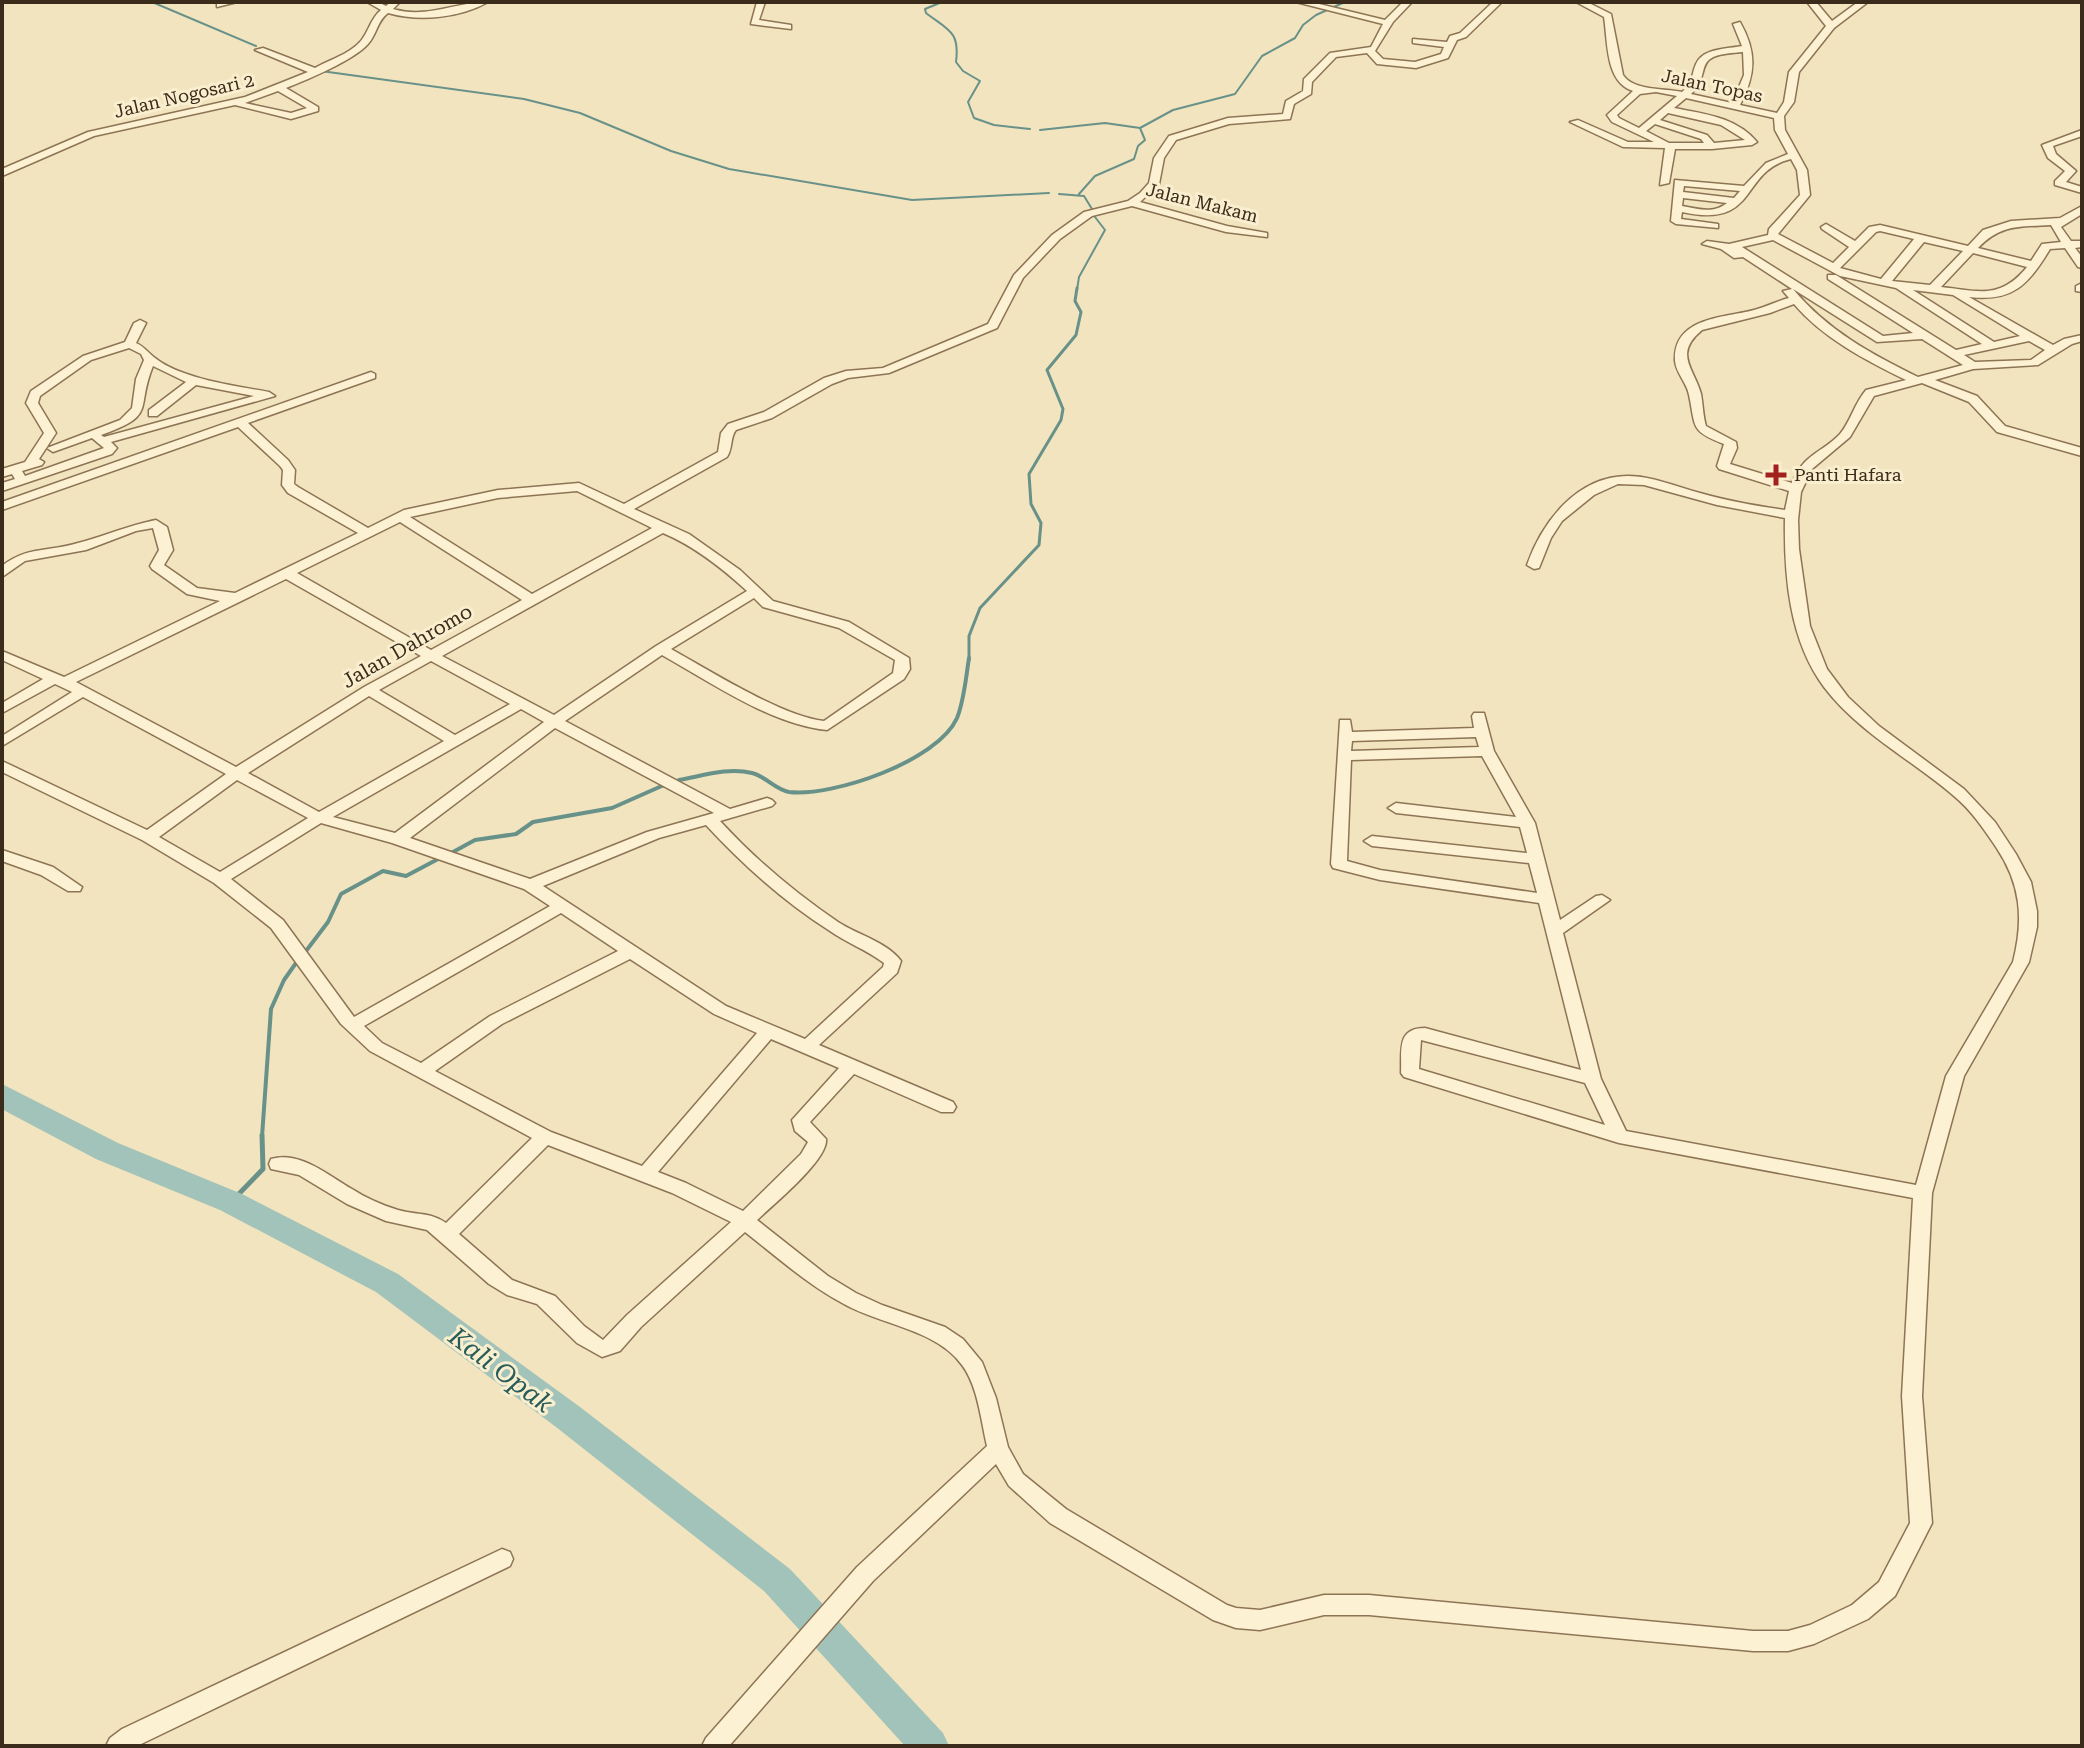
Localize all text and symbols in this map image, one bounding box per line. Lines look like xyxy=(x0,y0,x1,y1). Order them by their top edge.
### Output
street label: Jalan Topas xyxy=(1660,65,1765,106)
street label: Jalan Nogosari 2 xyxy=(112,69,256,122)
street label: Jalan Makam xyxy=(1144,178,1260,227)
marker: Panti Hafara xyxy=(1765,464,1787,486)
place label: Panti Hafara xyxy=(1794,464,1902,485)
street label: Jalan Dahromo xyxy=(337,599,477,693)
water label: Kali Opak xyxy=(442,1321,560,1419)

